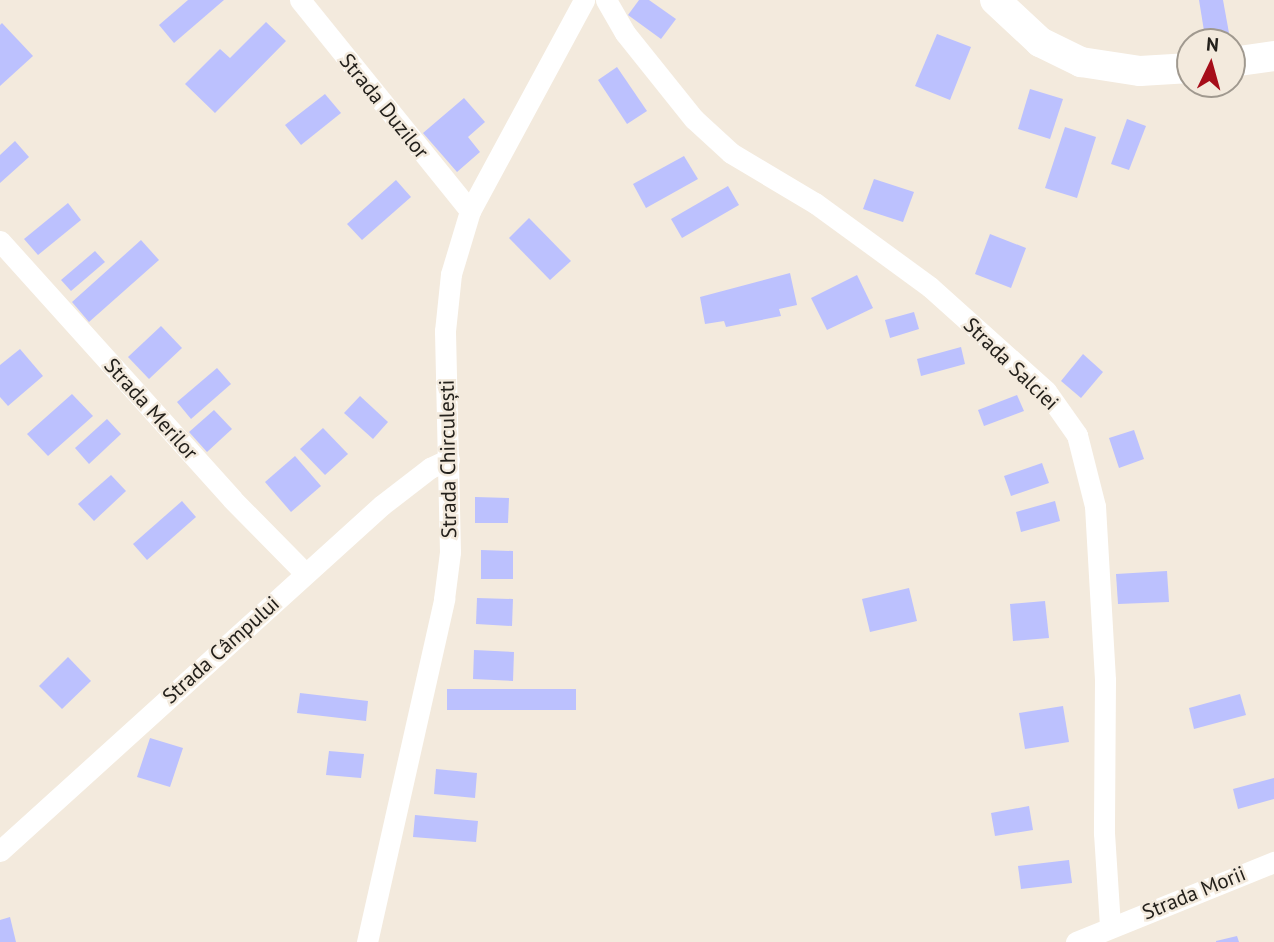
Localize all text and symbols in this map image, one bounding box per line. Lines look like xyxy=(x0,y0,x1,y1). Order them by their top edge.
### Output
north arrow xyxy=(1176,28,1246,98)
text: N xyxy=(1205,32,1220,57)
street label: Strada Duzilor xyxy=(334,48,434,164)
street label: Strada Salciei xyxy=(958,312,1064,416)
street label: Strada Merilor xyxy=(99,353,203,465)
street label: Strada Chirculești xyxy=(434,380,462,538)
street label: Strada Câmpului xyxy=(157,591,285,709)
street label: Strada Morii xyxy=(1139,861,1249,925)

